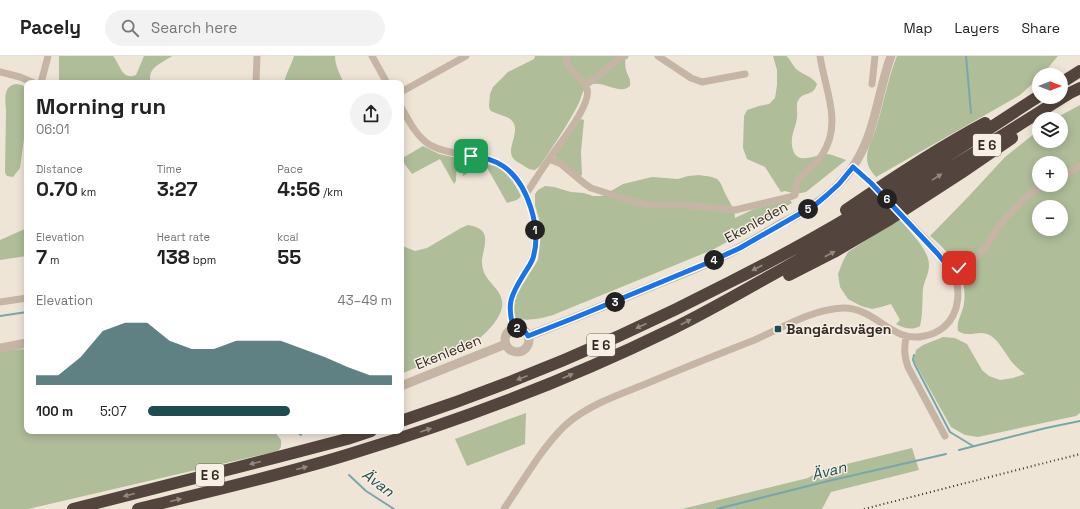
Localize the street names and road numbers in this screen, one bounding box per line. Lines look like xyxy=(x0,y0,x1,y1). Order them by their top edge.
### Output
road number: E 6 xyxy=(973,134,1001,156)
street label: Ekenleden xyxy=(721,197,791,247)
street label: Ekenleden xyxy=(412,331,484,373)
road number: E 6 xyxy=(587,334,615,356)
road number: E 6 xyxy=(196,464,224,486)

